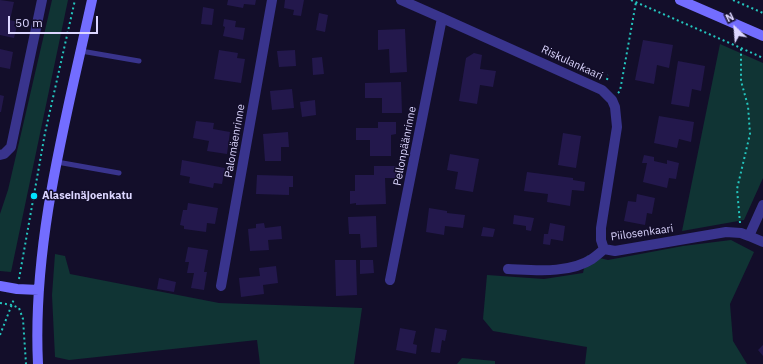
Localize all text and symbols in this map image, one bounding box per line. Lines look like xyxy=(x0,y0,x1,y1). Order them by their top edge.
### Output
scale bar xyxy=(10,8,100,34)
north arrow xyxy=(715,8,755,48)
text: N xyxy=(723,9,736,25)
text: 50 m xyxy=(15,15,43,30)
street label: Riskulankaari xyxy=(539,43,605,83)
street label: Palomäenrinne xyxy=(222,103,248,179)
street label: Pellonpäänrinne xyxy=(391,105,419,187)
place label: Alaseinäjoenkatu xyxy=(42,189,132,203)
marker: Alaseinäjoenkatu xyxy=(29,191,39,201)
street label: Piilosenkaari xyxy=(610,222,674,244)

